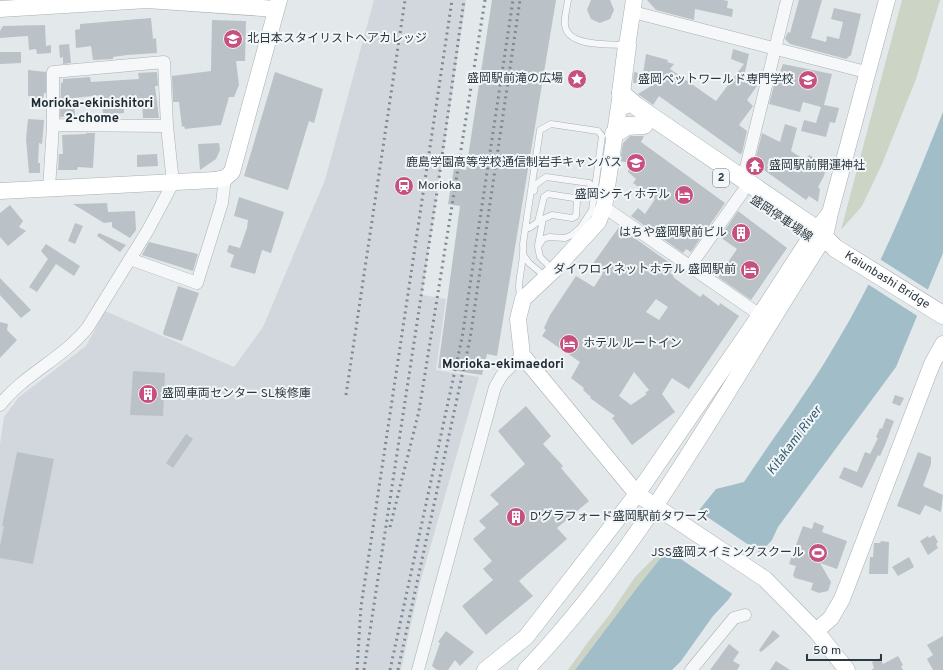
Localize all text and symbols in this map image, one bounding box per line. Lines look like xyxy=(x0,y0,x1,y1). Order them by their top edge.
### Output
school or university icon: 北日本スタイリストヘアカレッジ xyxy=(222,28,244,50)
place label: 北日本スタイリストヘアカレッジ xyxy=(247,31,427,47)
place icon: 盛岡駅前滝の広場 xyxy=(566,68,588,90)
school or university icon: 盛岡ペットワールド専門学校 xyxy=(797,69,819,91)
place label: 盛岡駅前滝の広場 xyxy=(467,71,563,87)
place label: 盛岡ペットワールド専門学校 xyxy=(638,72,794,88)
district label: Morioka-ekinishitori 2-chome xyxy=(31,96,153,127)
school or university icon: 鹿島学園高等学校通信制岩手キャンパス xyxy=(625,152,647,174)
place label: 鹿島学園高等学校通信制岩手キャンパス xyxy=(406,155,622,171)
temple icon: 盛岡駅前開運神社 xyxy=(744,155,766,177)
place label: 盛岡駅前開運神社 xyxy=(769,158,865,174)
road number: 2 xyxy=(713,169,729,187)
station icon: Morioka xyxy=(393,175,415,197)
place label: Morioka xyxy=(418,178,461,194)
hotel icon: 盛岡シティホテル xyxy=(673,184,695,206)
place label: 盛岡シティホテル xyxy=(575,187,670,203)
street label: 盛岡停車場線 xyxy=(747,192,815,246)
building icon: はちや盛岡駅前ビル xyxy=(730,222,752,244)
place label: はちや盛岡駅前ビル xyxy=(619,225,727,241)
street label: Kaiunbashi Bridge xyxy=(841,248,933,313)
hotel icon: ダイワロイネットホテル 盛岡駅前 xyxy=(739,259,761,281)
place label: ダイワロイネットホテル 盛岡駅前 xyxy=(553,262,736,278)
hotel icon: ホテル ルートイン xyxy=(558,333,580,355)
place label: ホテル ルートイン xyxy=(583,336,682,352)
district label: Morioka-ekimaedori xyxy=(442,357,564,373)
building icon: 盛岡車両センター SL検修庫 xyxy=(137,383,159,405)
place label: 盛岡車両センター SL検修庫 xyxy=(162,386,311,402)
water label: Kitakami River xyxy=(764,403,827,479)
building icon: D'グラフォード盛岡駅前タワーズ xyxy=(505,506,527,528)
place label: D'グラフォード盛岡駅前タワーズ xyxy=(530,509,708,525)
sports icon: JSS盛岡スイミングスクール xyxy=(807,542,829,564)
place label: JSS盛岡スイミングスクール xyxy=(651,545,804,561)
scale bar xyxy=(807,636,881,662)
text: 50 m xyxy=(813,643,841,659)

